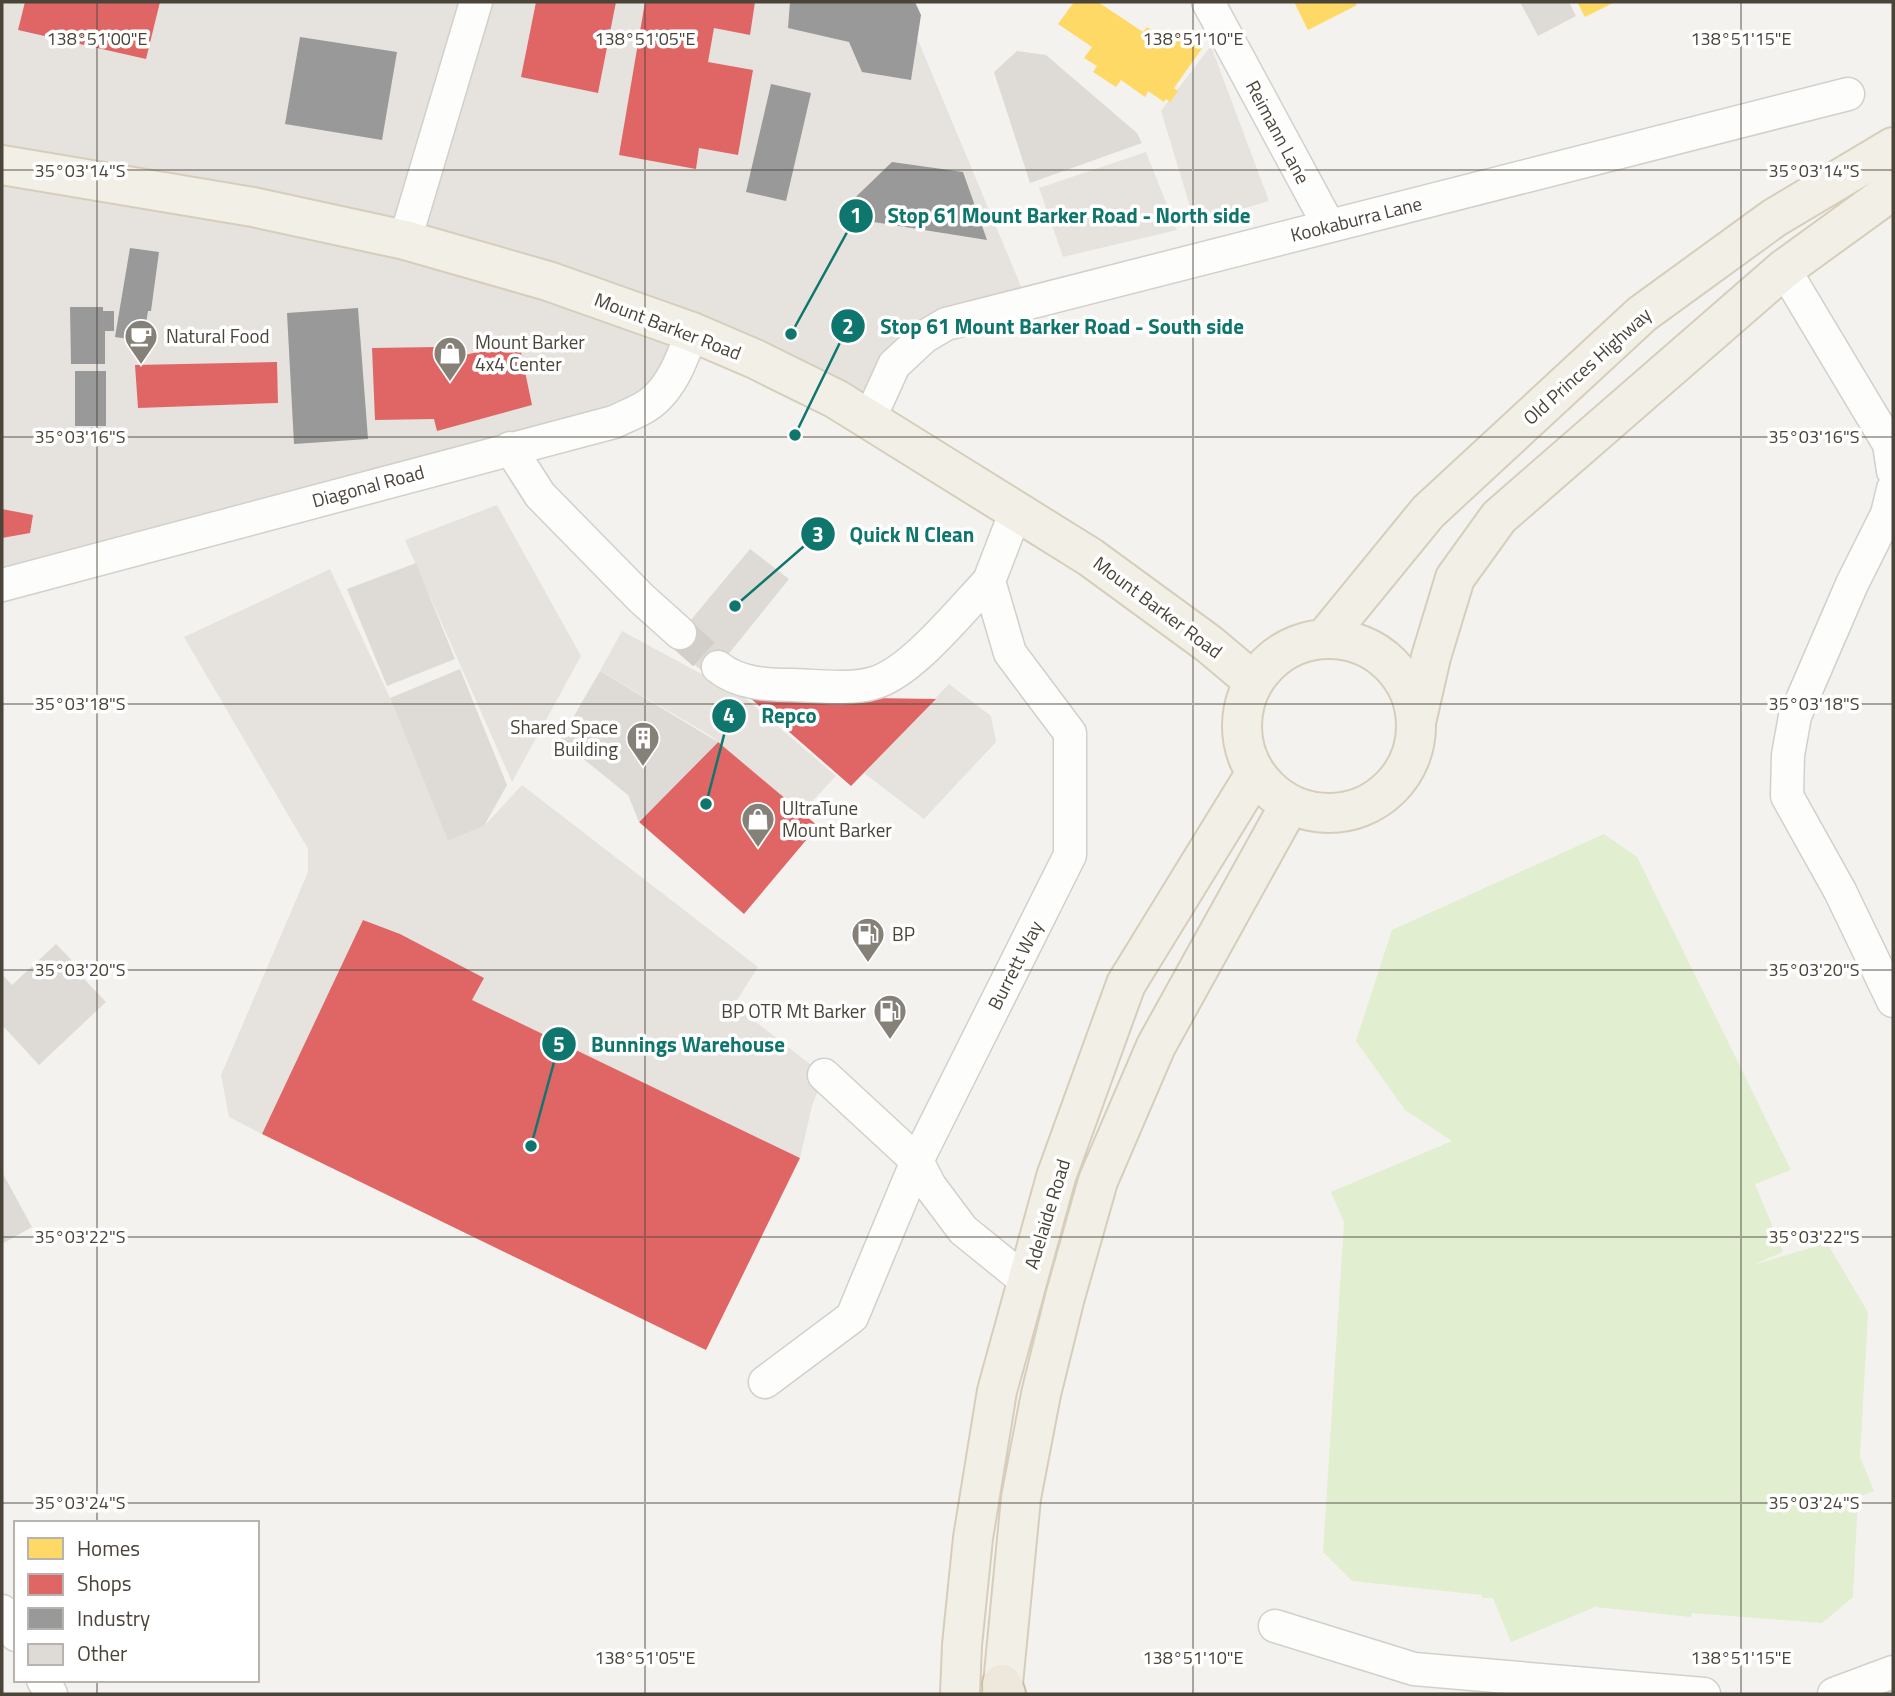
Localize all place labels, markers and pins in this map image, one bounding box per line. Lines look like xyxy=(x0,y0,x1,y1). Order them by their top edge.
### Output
callout: Stop 61 Mount Barker Road - North side xyxy=(838,195,1264,237)
callout: Stop 61 Mount Barker Road - South side xyxy=(831,305,1257,347)
cafe icon: Natural Food xyxy=(122,317,160,366)
place label: Natural Food xyxy=(166,321,270,350)
place label: Mount Barker 4x4 Center xyxy=(475,327,585,378)
shop icon: Mount Barker 4x4 Center xyxy=(431,334,469,383)
callout: Quick N Clean xyxy=(800,513,988,555)
callout: Repco xyxy=(712,695,830,737)
place label: Shared Space Building xyxy=(510,712,618,763)
building icon: Shared Space Building xyxy=(624,719,662,768)
place label: UltraTune Mount Barker xyxy=(782,793,892,844)
shop icon: UltraTune Mount Barker xyxy=(739,800,777,849)
fuel station icon: BP xyxy=(849,915,887,964)
place label: BP xyxy=(892,919,915,948)
fuel station icon: BP OTR Mt Barker xyxy=(871,992,909,1041)
place label: BP OTR Mt Barker xyxy=(721,996,866,1025)
callout: Bunnings Warehouse xyxy=(542,1023,799,1065)

